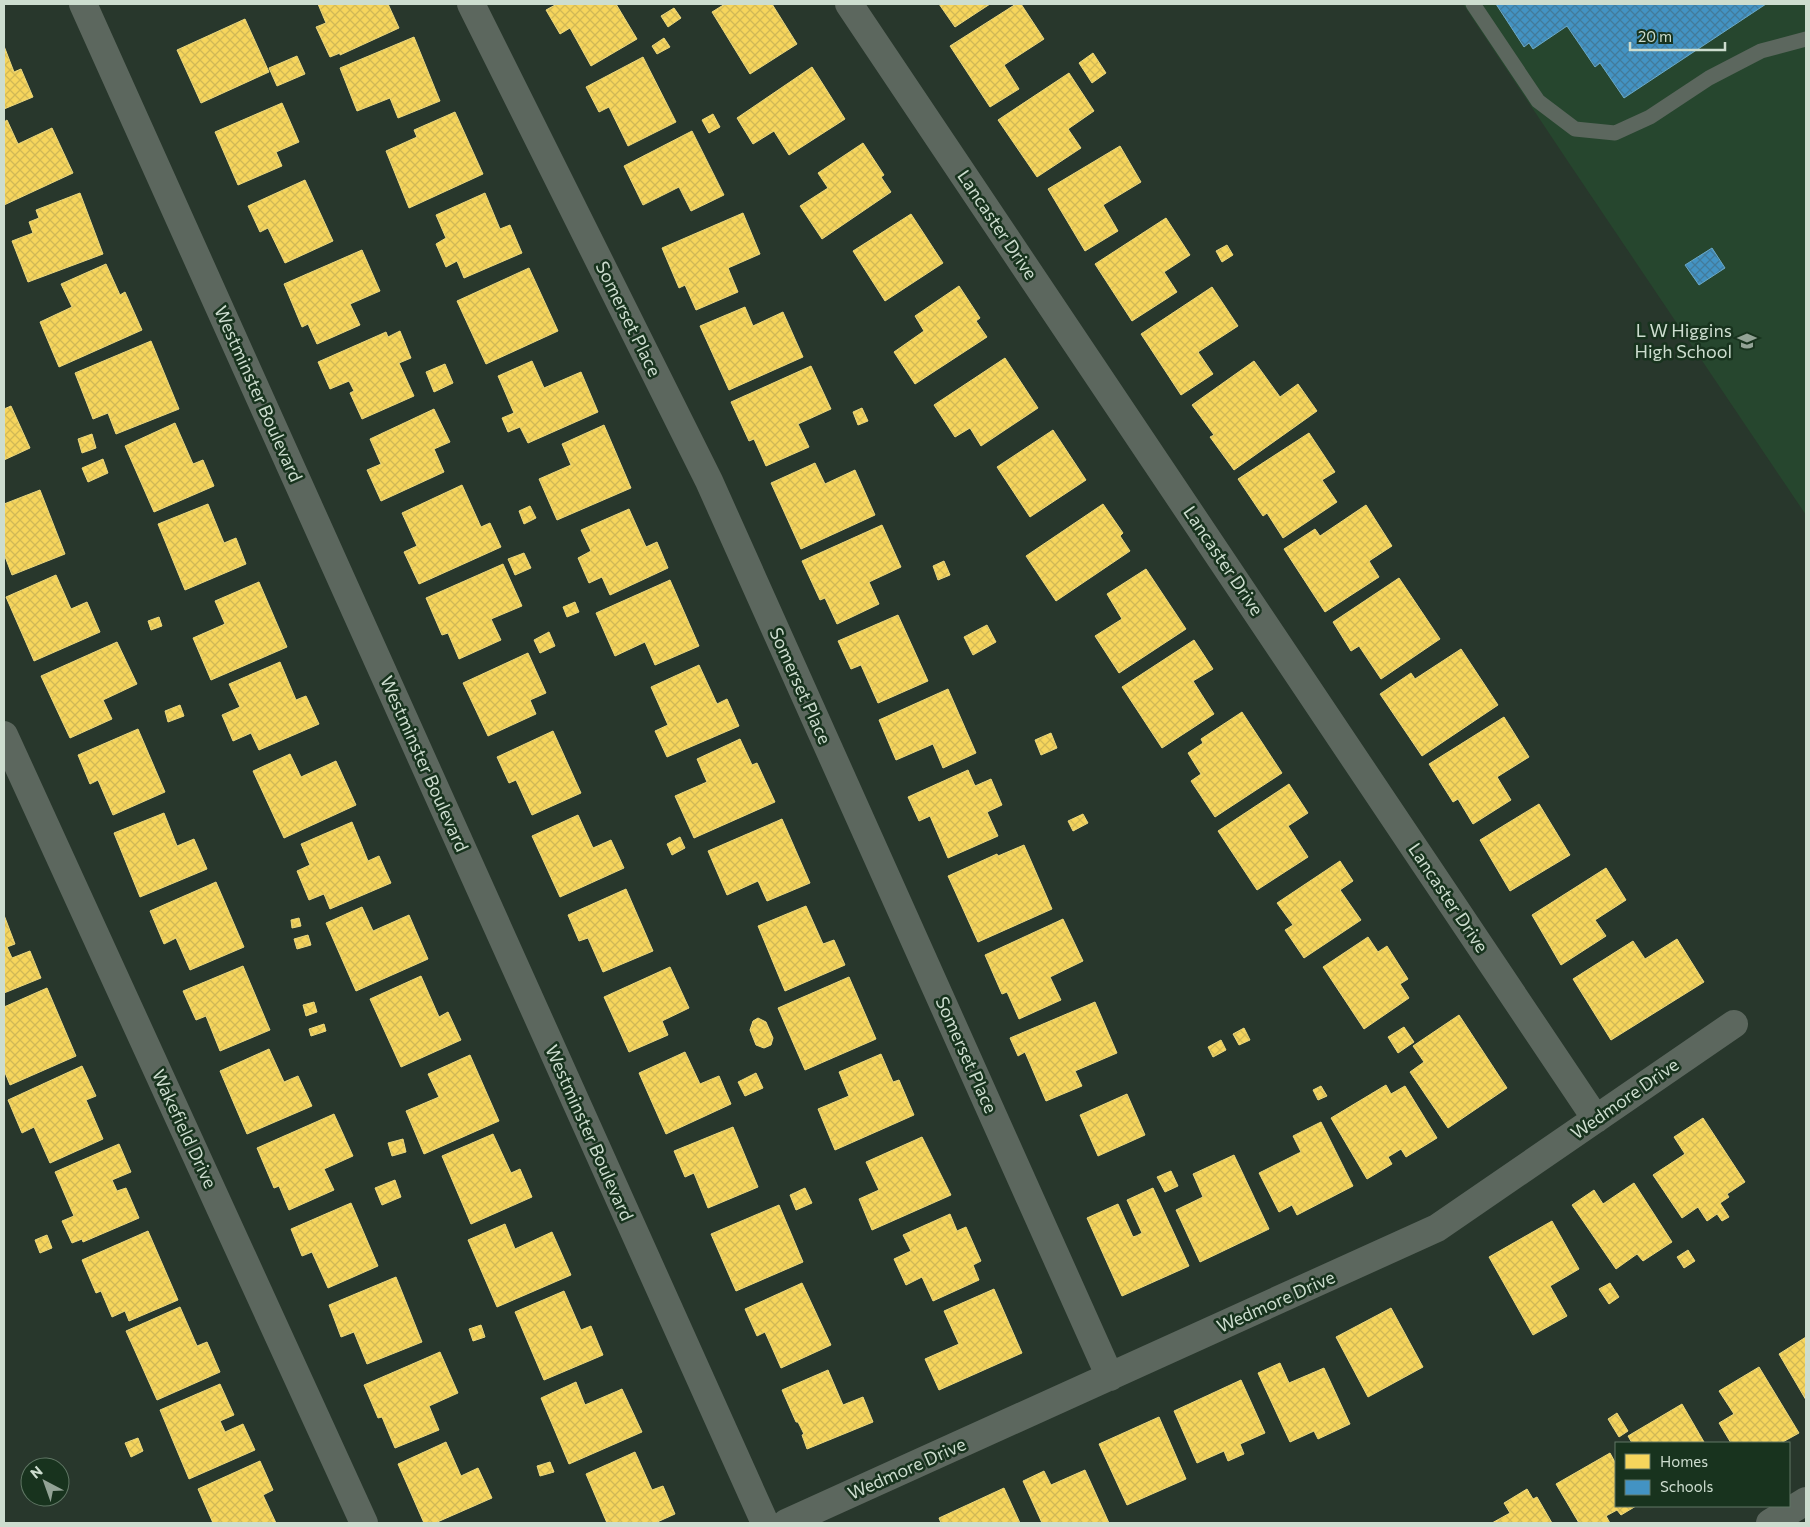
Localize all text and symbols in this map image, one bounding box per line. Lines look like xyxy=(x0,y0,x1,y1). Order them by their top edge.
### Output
scale bar xyxy=(1630,20,1725,52)
text: 20 m xyxy=(1638,27,1672,45)
street label: Lancaster Drive xyxy=(953,165,1043,283)
street label: Somerset Place xyxy=(592,257,666,380)
street label: Westminster Boulevard xyxy=(210,302,308,485)
place label: L W Higgins High School xyxy=(1635,319,1732,362)
school or university icon: L W Higgins High School xyxy=(1736,330,1758,352)
street label: Lancaster Drive xyxy=(1179,501,1269,619)
street label: Somerset Place xyxy=(765,624,836,747)
street label: Westminster Boulevard xyxy=(376,672,474,855)
street label: Lancaster Drive xyxy=(1404,838,1494,956)
street label: Somerset Place xyxy=(931,993,1002,1116)
street label: Westminster Boulevard xyxy=(541,1041,639,1224)
street label: Wedmore Drive xyxy=(1566,1053,1683,1144)
street label: Wakefield Drive xyxy=(148,1066,222,1192)
street label: Wedmore Drive xyxy=(1213,1265,1338,1337)
street label: Wedmore Drive xyxy=(844,1432,969,1504)
legend xyxy=(1615,1442,1790,1507)
text: Homes xyxy=(1660,1452,1708,1470)
north arrow xyxy=(20,1457,70,1507)
text: N xyxy=(27,1462,46,1482)
text: Schools xyxy=(1660,1477,1714,1495)

